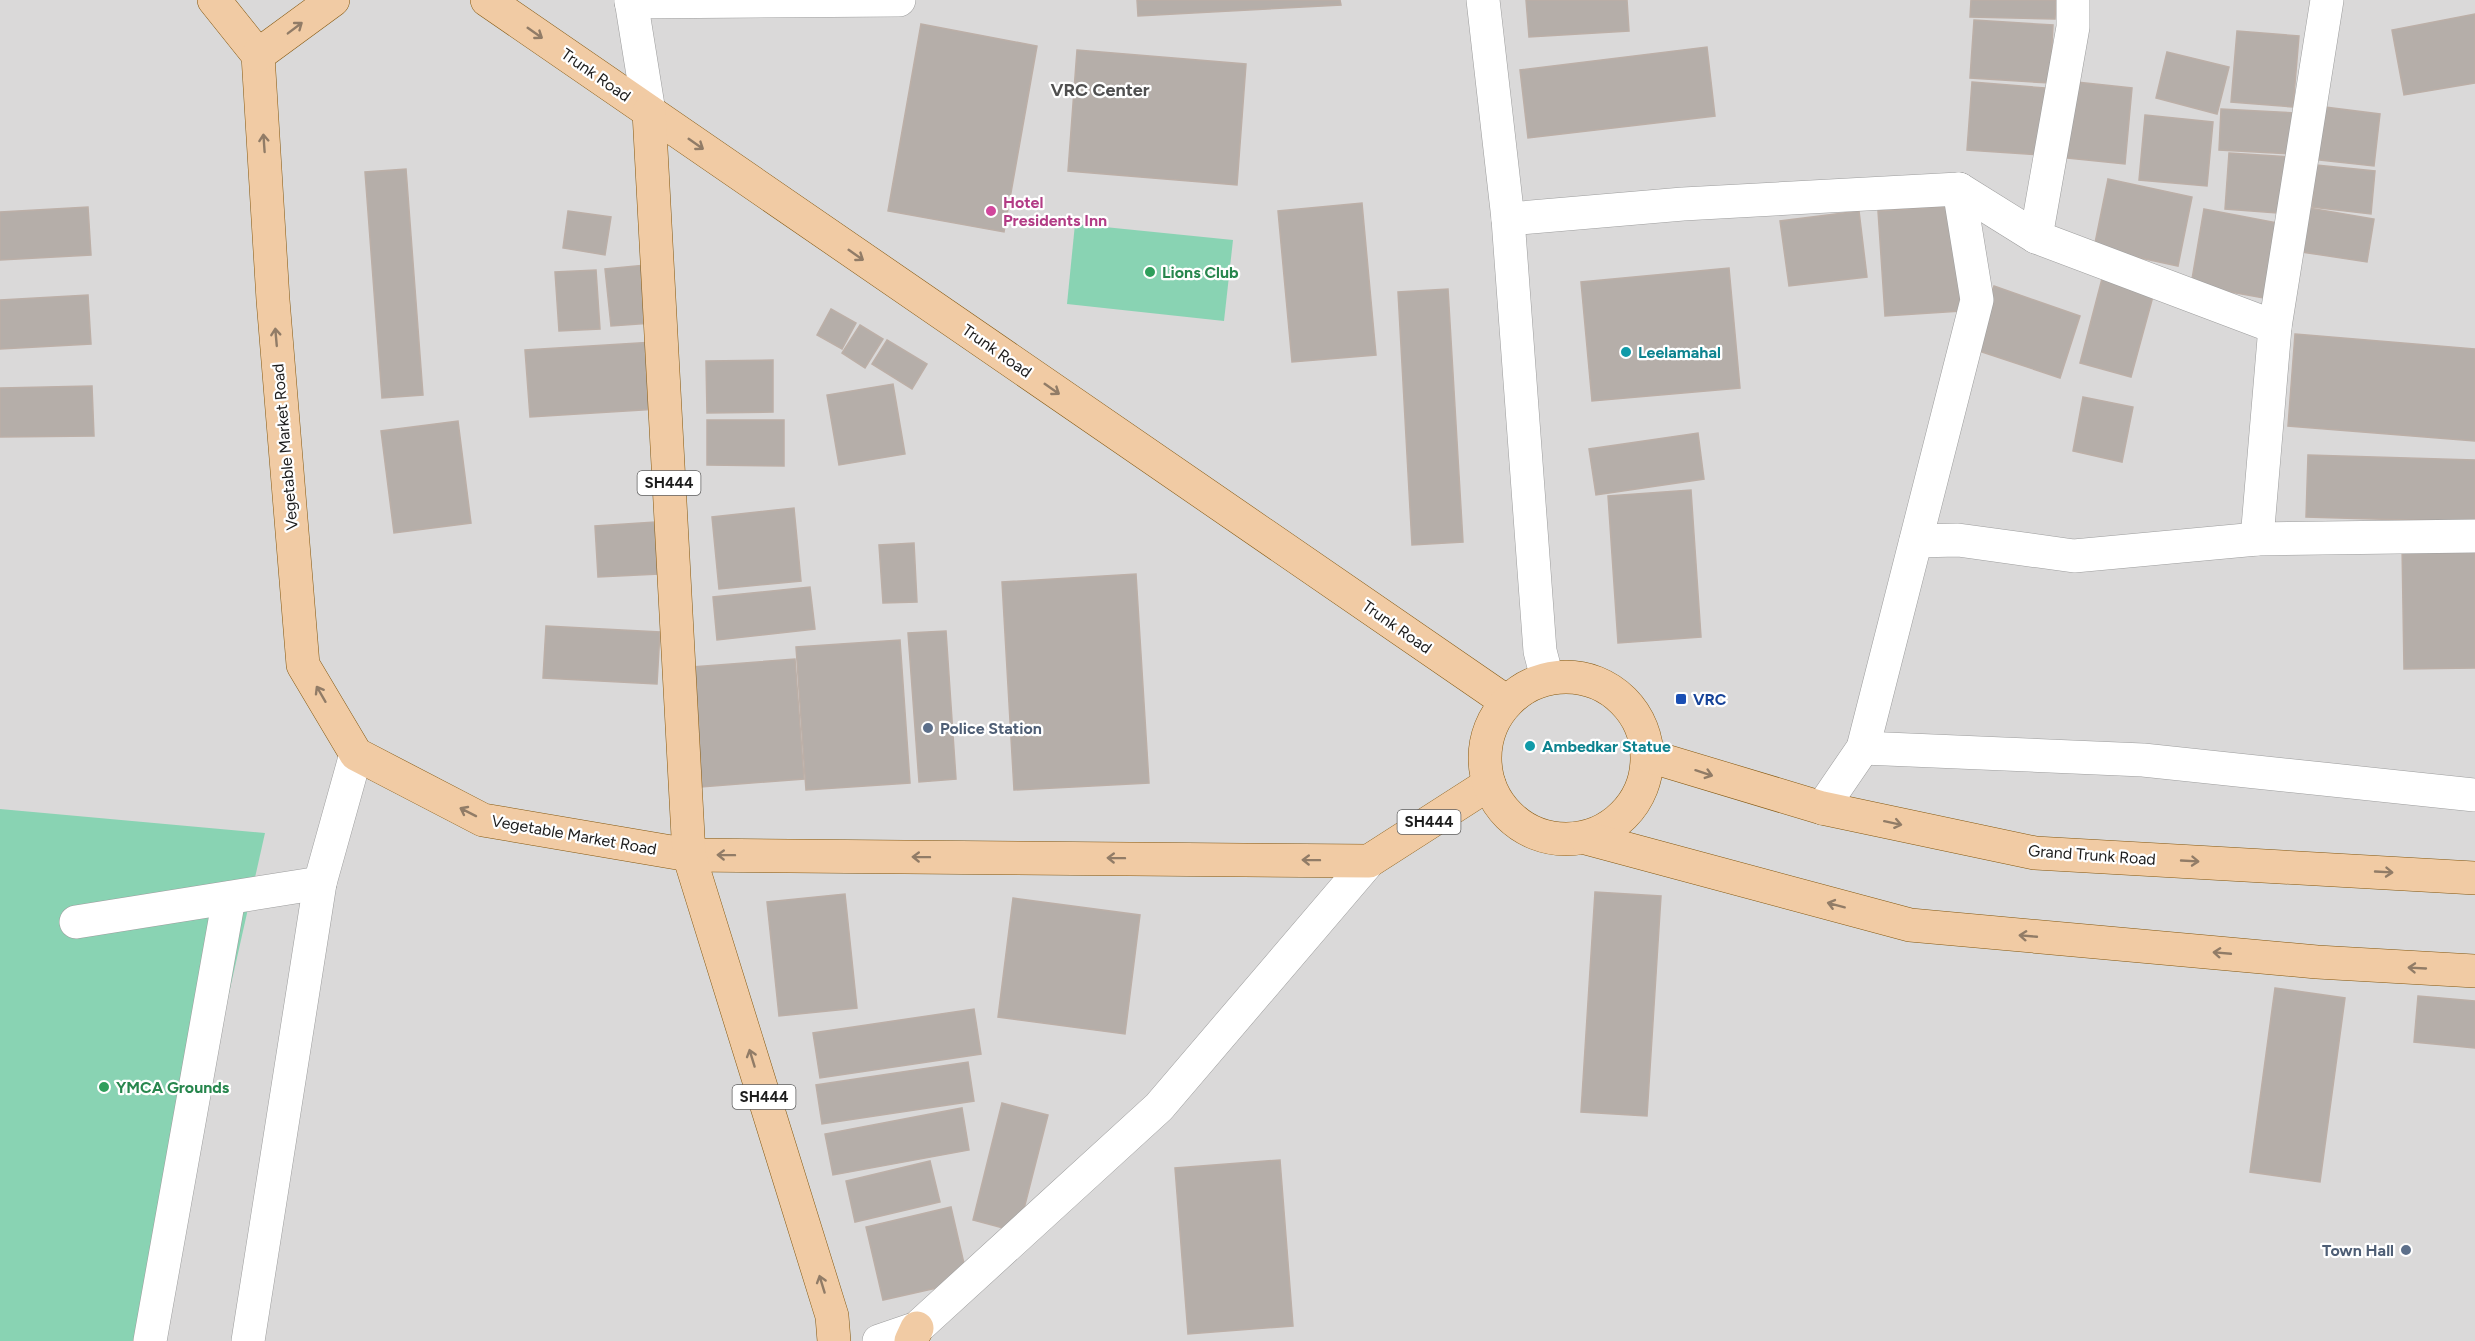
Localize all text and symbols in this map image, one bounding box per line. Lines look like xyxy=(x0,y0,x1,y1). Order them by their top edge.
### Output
one-way arrow xyxy=(287,21,303,34)
one-way arrow xyxy=(527,27,543,39)
street label: Trunk Road xyxy=(558,44,634,106)
district label: VRC Center xyxy=(1050,79,1150,101)
one-way arrow xyxy=(258,133,269,153)
one-way arrow xyxy=(687,138,704,150)
place label: Hotel Presidents Inn xyxy=(1003,193,1107,230)
marker: Hotel Presidents Inn xyxy=(984,204,998,218)
one-way arrow xyxy=(848,249,864,261)
place label: Lions Club xyxy=(1162,263,1239,282)
marker: Lions Club xyxy=(1143,265,1157,279)
street label: Trunk Road xyxy=(959,320,1035,382)
one-way arrow xyxy=(271,328,282,348)
place label: Leelamahal xyxy=(1638,343,1721,362)
marker: Leelamahal xyxy=(1619,345,1633,359)
street label: Vegetable Market Road xyxy=(268,363,302,531)
one-way arrow xyxy=(1043,383,1059,395)
road number: SH444 xyxy=(638,471,700,495)
street label: Trunk Road xyxy=(1359,596,1435,658)
one-way arrow xyxy=(314,686,326,703)
place label: VRC xyxy=(1693,690,1727,709)
marker: VRC xyxy=(1674,692,1688,706)
place label: Police Station xyxy=(940,719,1042,738)
marker: Police Station xyxy=(921,721,935,735)
place label: Ambedkar Statue xyxy=(1542,737,1671,756)
marker: Ambedkar Statue xyxy=(1523,739,1537,753)
one-way arrow xyxy=(1694,769,1713,780)
one-way arrow xyxy=(459,805,477,817)
road number: SH444 xyxy=(1398,810,1460,834)
street label: Vegetable Market Road xyxy=(490,811,658,859)
one-way arrow xyxy=(1883,818,1902,829)
street label: Grand Trunk Road xyxy=(2028,841,2156,869)
one-way arrow xyxy=(716,849,736,861)
one-way arrow xyxy=(911,851,931,863)
one-way arrow xyxy=(1106,853,1126,864)
one-way arrow xyxy=(1301,854,1321,866)
one-way arrow xyxy=(2179,856,2199,867)
one-way arrow xyxy=(2374,867,2394,878)
one-way arrow xyxy=(1827,899,1846,911)
one-way arrow xyxy=(2019,930,2038,941)
one-way arrow xyxy=(2213,948,2233,959)
one-way arrow xyxy=(2407,962,2427,973)
one-way arrow xyxy=(746,1049,757,1068)
place label: YMCA Grounds xyxy=(116,1078,230,1097)
marker: YMCA Grounds xyxy=(97,1080,111,1094)
road number: SH444 xyxy=(732,1085,795,1109)
place label: Town Hall xyxy=(2322,1241,2394,1260)
marker: Town Hall xyxy=(2399,1243,2413,1257)
one-way arrow xyxy=(816,1275,827,1294)

